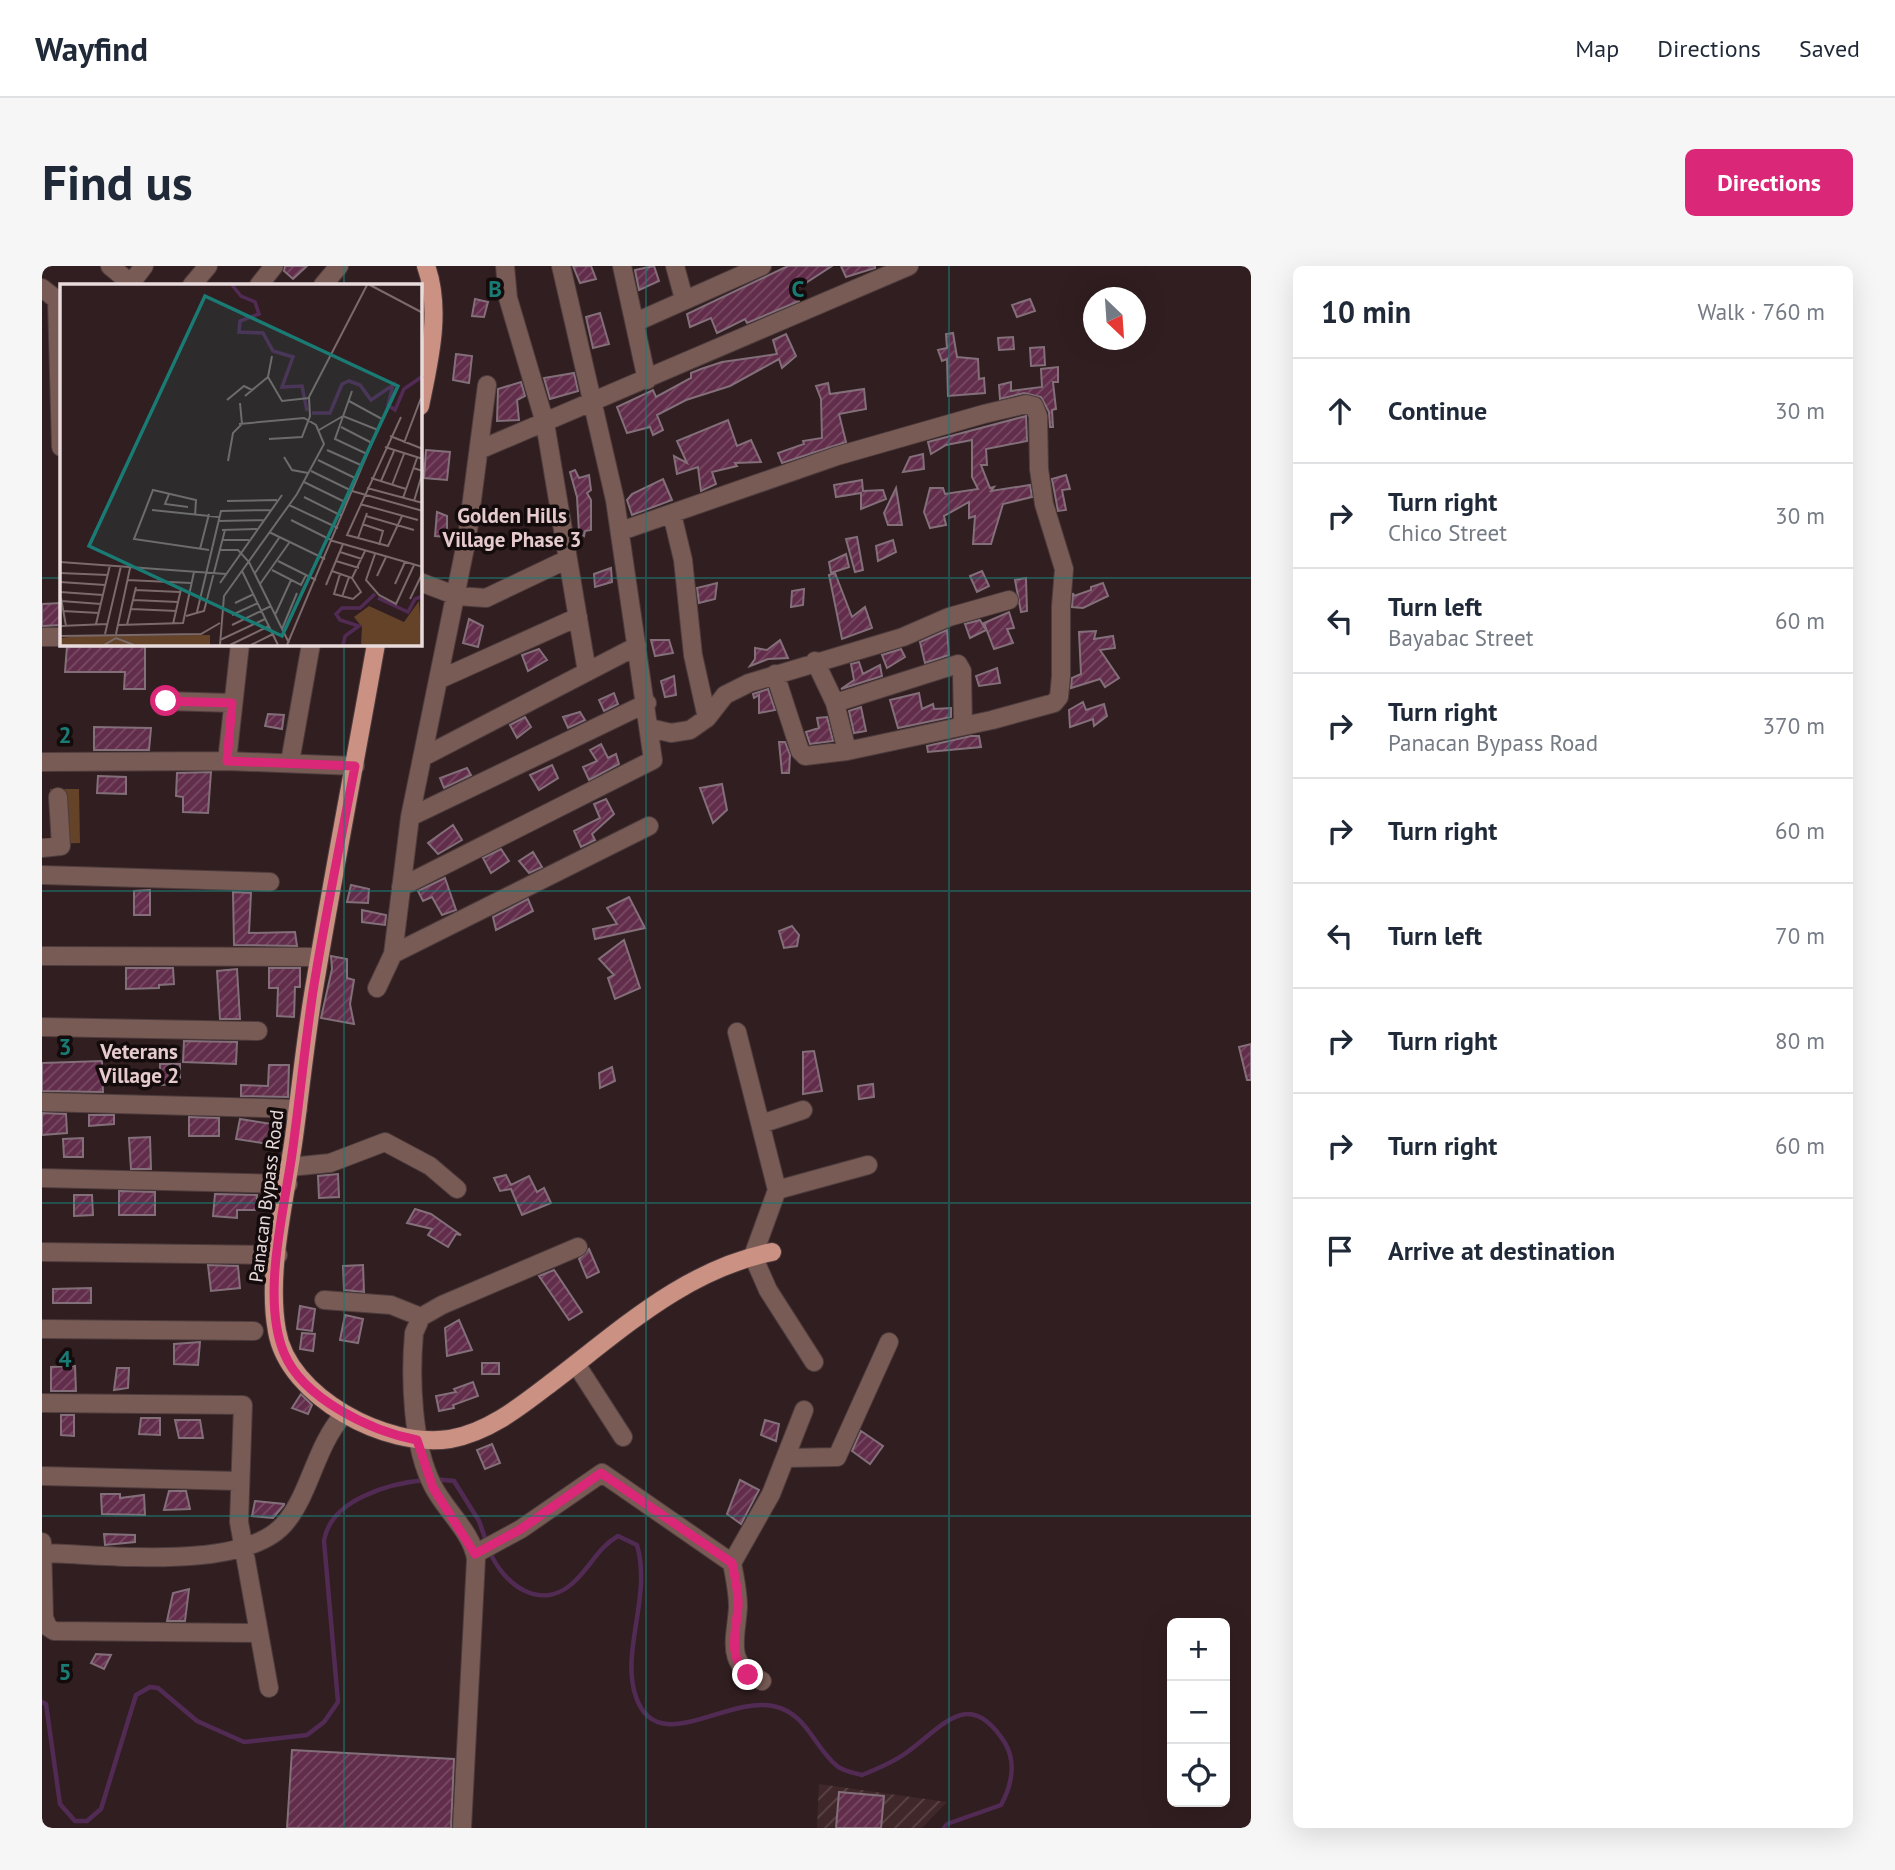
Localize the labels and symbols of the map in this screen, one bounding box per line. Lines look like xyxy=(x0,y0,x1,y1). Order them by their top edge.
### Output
text: B xyxy=(488,274,502,303)
text: C xyxy=(792,274,805,303)
inset map xyxy=(60,284,422,646)
north arrow xyxy=(1083,287,1146,350)
district label: Golden Hills Village Phase 3 xyxy=(442,502,581,553)
route start xyxy=(150,685,181,716)
text: 2 xyxy=(58,720,72,749)
text: 3 xyxy=(58,1032,72,1061)
district label: Veterans Village 2 xyxy=(98,1038,179,1089)
street label: Panacan Bypass Road xyxy=(244,1108,288,1284)
text: 4 xyxy=(58,1344,72,1373)
text: 5 xyxy=(58,1657,72,1686)
route end xyxy=(732,1659,763,1690)

